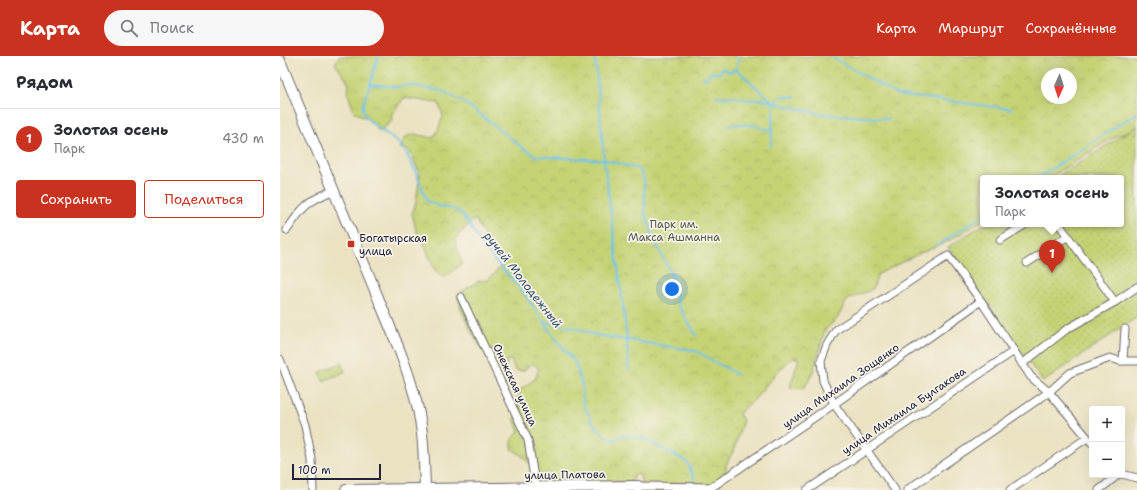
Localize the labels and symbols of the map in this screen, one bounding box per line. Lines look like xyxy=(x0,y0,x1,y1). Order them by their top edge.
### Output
north arrow xyxy=(1041,68,1077,104)
park label: Парк им. Макса Ашманна xyxy=(628,217,720,245)
water label: ручей Молодежный xyxy=(480,228,566,331)
place label: Богатырская улица xyxy=(359,231,427,259)
marker: Богатырская улица xyxy=(346,239,356,249)
pin: 1 xyxy=(1039,240,1065,273)
your location xyxy=(662,279,682,299)
street label: улица Михаила Зощенко xyxy=(780,340,903,432)
street label: Онежская улица xyxy=(489,341,541,429)
street label: улица Михаила Булгакова xyxy=(839,364,969,458)
scale bar xyxy=(292,462,381,481)
street label: улица Платова xyxy=(524,467,606,483)

